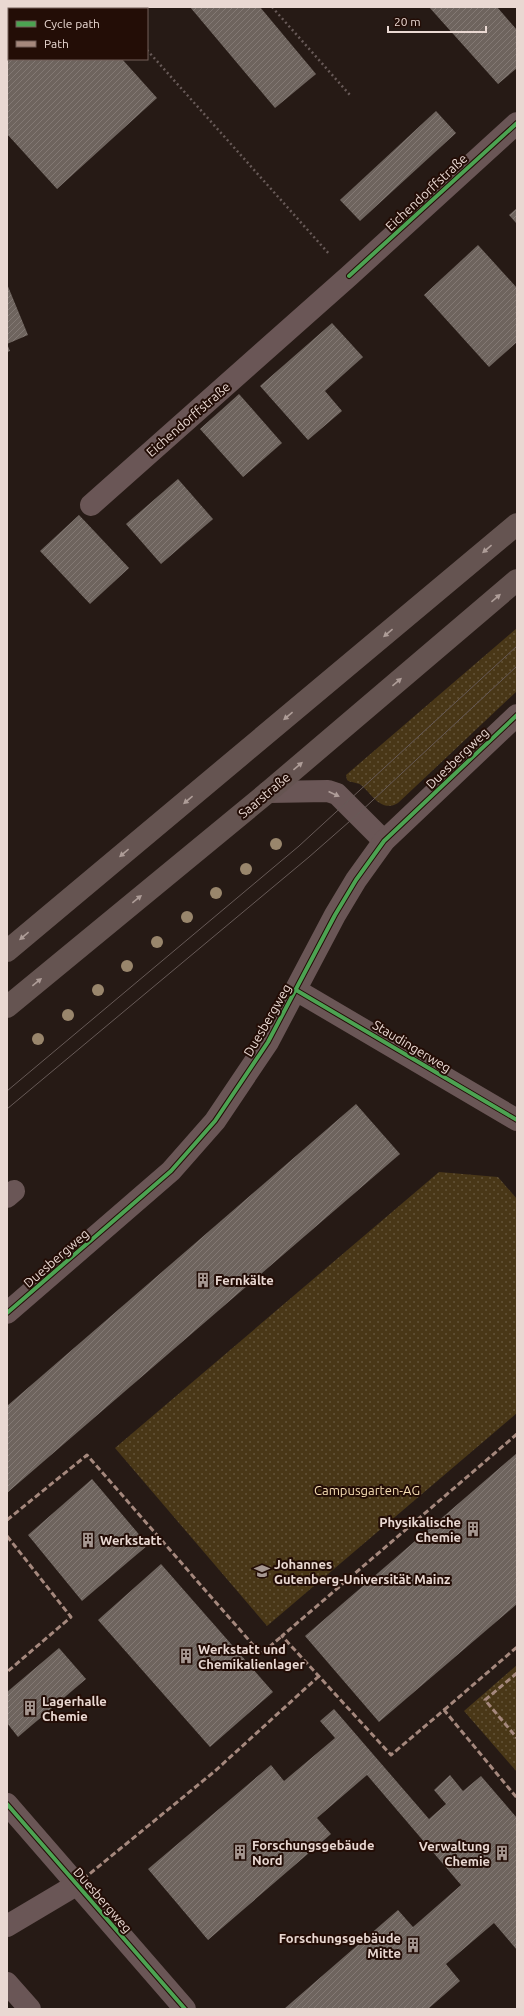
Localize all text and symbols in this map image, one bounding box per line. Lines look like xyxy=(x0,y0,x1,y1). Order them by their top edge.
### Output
legend xyxy=(8,8,148,60)
scale bar xyxy=(388,8,486,34)
text: 20 m xyxy=(394,15,421,28)
text: Cycle path xyxy=(44,17,100,30)
text: Path xyxy=(44,37,69,50)
street label: Eichendorffstraße xyxy=(382,151,470,233)
street label: Eichendorffstraße xyxy=(143,379,233,459)
one-way arrow xyxy=(482,545,492,554)
one-way arrow xyxy=(490,593,501,602)
one-way arrow xyxy=(382,628,393,637)
one-way arrow xyxy=(392,678,402,687)
one-way arrow xyxy=(283,712,293,721)
street label: Duesbergweg xyxy=(423,725,491,791)
one-way arrow xyxy=(293,762,303,771)
street label: Saarstraße xyxy=(236,770,292,820)
one-way arrow xyxy=(329,791,340,797)
one-way arrow xyxy=(183,795,194,804)
one-way arrow xyxy=(119,849,130,858)
one-way arrow xyxy=(132,895,143,904)
one-way arrow xyxy=(19,932,30,941)
one-way arrow xyxy=(32,978,43,987)
street label: Duesbergweg xyxy=(241,981,293,1059)
street label: Staudingerweg xyxy=(370,1017,454,1075)
street label: Duesbergweg xyxy=(21,1226,91,1290)
building icon: Fernkälte xyxy=(194,1271,212,1289)
place label: Fernkälte xyxy=(215,1273,274,1287)
park label: Campusgarten-AG xyxy=(314,1483,420,1497)
place label: Physikalische Chemie xyxy=(379,1515,461,1544)
building icon: Physikalische Chemie xyxy=(464,1520,482,1538)
building icon: Werkstatt xyxy=(79,1531,97,1549)
place label: Werkstatt xyxy=(100,1533,162,1547)
place label: Johannes Gutenberg-Universität Mainz xyxy=(274,1557,450,1586)
school or university icon: Johannes Gutenberg-Universität Mainz xyxy=(253,1562,271,1580)
place label: Werkstatt und Chemikalienlager xyxy=(198,1642,305,1671)
building icon: Werkstatt und Chemikalienlager xyxy=(177,1647,195,1665)
place label: Lagerhalle Chemie xyxy=(42,1694,107,1723)
building icon: Lagerhalle Chemie xyxy=(21,1699,39,1717)
place label: Forschungsgebäude Nord xyxy=(252,1838,374,1867)
place label: Verwaltung Chemie xyxy=(419,1839,490,1868)
building icon: Forschungsgebäude Nord xyxy=(231,1843,249,1861)
building icon: Verwaltung Chemie xyxy=(493,1844,511,1862)
street label: Duesbergweg xyxy=(71,1865,135,1935)
place label: Forschungsgebäude Mitte xyxy=(279,1931,401,1960)
building icon: Forschungsgebäude Mitte xyxy=(404,1936,422,1954)

